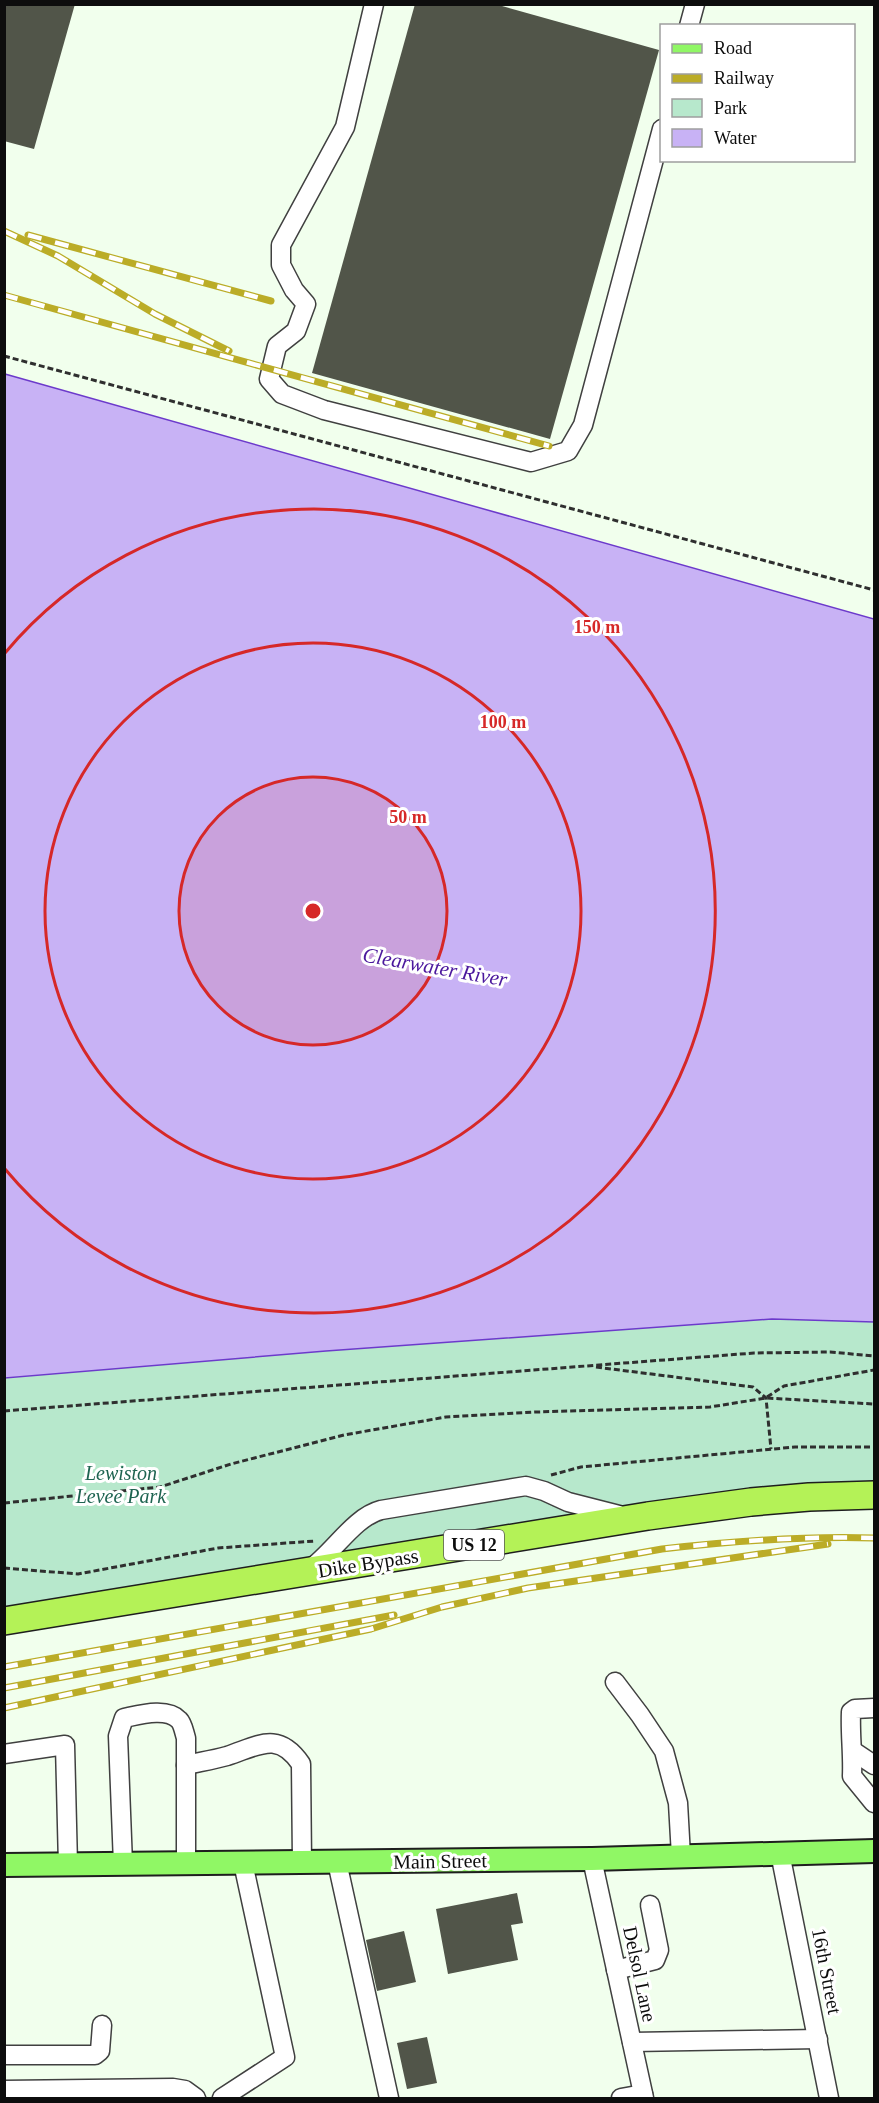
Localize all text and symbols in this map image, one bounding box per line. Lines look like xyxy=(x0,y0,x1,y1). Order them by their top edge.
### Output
legend xyxy=(660,24,855,162)
text: Road xyxy=(714,38,752,58)
text: Railway xyxy=(714,68,774,88)
text: Park xyxy=(714,98,747,118)
text: Water xyxy=(714,128,757,148)
text: 150 m xyxy=(574,617,620,637)
text: 100 m xyxy=(480,712,526,732)
text: 50 m xyxy=(389,807,427,827)
centre of rings xyxy=(303,901,323,921)
water label: Clearwater River xyxy=(361,942,510,992)
park label: Lewiston Levee Park xyxy=(75,1462,167,1507)
road number: US 12 xyxy=(444,1530,504,1560)
street label: Dike Bypass xyxy=(316,1544,420,1583)
street label: Main Street xyxy=(393,1849,488,1873)
street label: Delsol Lane xyxy=(619,1924,661,2024)
street label: 16th Street xyxy=(808,1926,846,2016)

